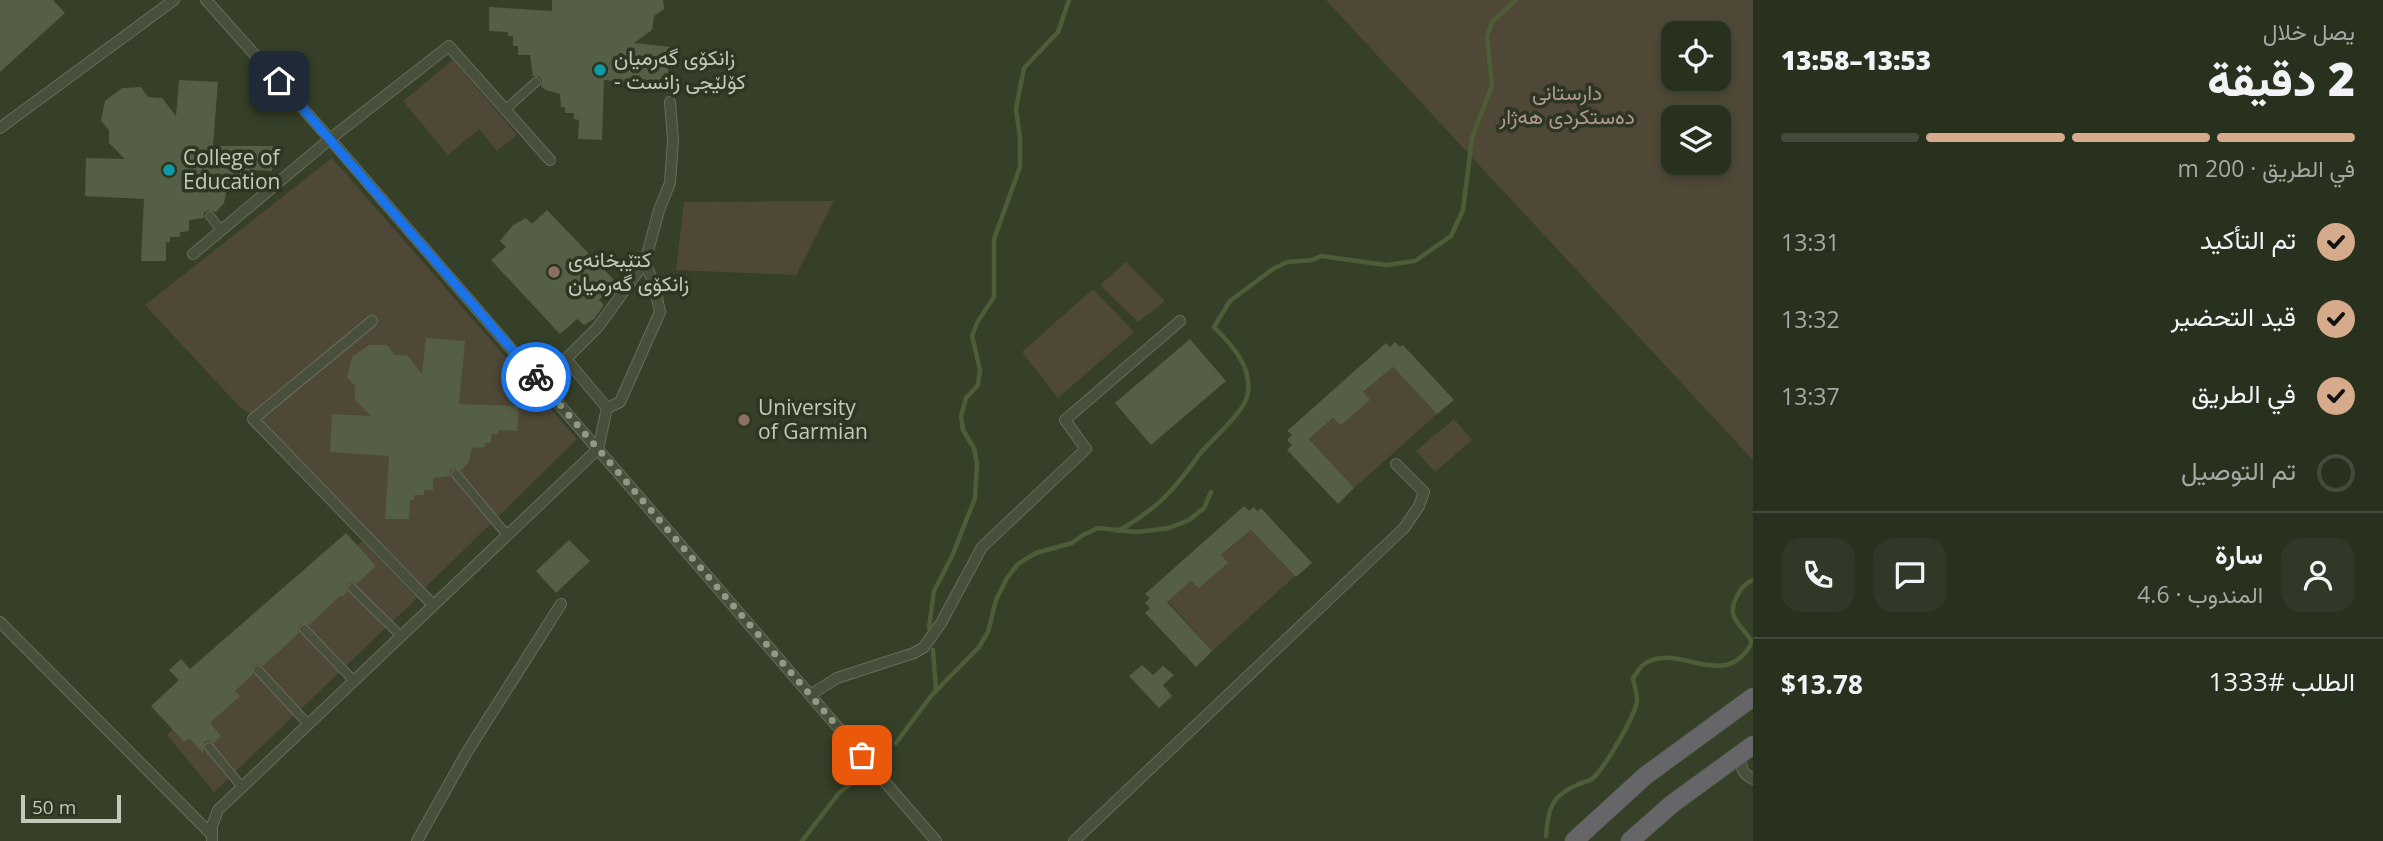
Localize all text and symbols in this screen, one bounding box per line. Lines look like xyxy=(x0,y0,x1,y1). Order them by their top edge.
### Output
text: يصل خلال xyxy=(2263,15,2355,47)
map controls xyxy=(1661,21,1731,175)
button: locate xyxy=(1661,21,1731,91)
text: 13:53–13:58 xyxy=(1781,42,1931,78)
place label: زانکۆی گەرمیان - کۆلێجی زانست xyxy=(614,43,746,95)
text: 2 دقيقة xyxy=(2207,47,2355,109)
pin xyxy=(249,51,309,111)
icon: home xyxy=(260,62,298,100)
marker: زانکۆی گەرمیان - کۆلێجی زانست xyxy=(592,62,608,78)
park label: دارستانی دەستکردی هەژار xyxy=(1498,78,1635,130)
button: layers xyxy=(1661,105,1731,175)
place label: College of Education xyxy=(183,143,282,195)
text: في الطريق · 200 m xyxy=(2178,152,2355,184)
marker: College of Education xyxy=(161,162,177,178)
text: تم التأكيد xyxy=(2200,221,2296,257)
icon: check xyxy=(2317,223,2355,261)
text: 13:31 xyxy=(1781,226,1840,258)
place label: کتێبخانەی زانکۆی گەرمیان xyxy=(568,245,689,297)
marker: کتێبخانەی زانکۆی گەرمیان xyxy=(546,264,562,280)
text: قيد التحضير xyxy=(2171,298,2296,334)
icon: check xyxy=(2317,300,2355,338)
text: 13:32 xyxy=(1781,303,1840,335)
courier xyxy=(501,342,571,412)
icon: bike xyxy=(517,358,555,396)
text: في الطريق xyxy=(2191,375,2296,411)
icon: check xyxy=(2317,377,2355,415)
text: 13:37 xyxy=(1781,380,1840,412)
place label: University of Garmian xyxy=(758,393,868,445)
marker: University of Garmian xyxy=(736,412,752,428)
text: تم التوصيل xyxy=(2181,452,2296,488)
text: سارة xyxy=(2215,536,2263,572)
button: phone xyxy=(1781,538,1855,612)
button: chat xyxy=(1873,538,1947,612)
button: person xyxy=(2281,538,2355,612)
text: المندوب · 4.6 xyxy=(2137,578,2263,610)
text: الطلب #1333 xyxy=(2208,663,2355,699)
text: $13.78 xyxy=(1781,666,1863,702)
pin xyxy=(832,725,892,785)
icon: bag xyxy=(843,736,881,774)
scale bar xyxy=(21,792,121,824)
text: 50 m xyxy=(32,794,76,820)

